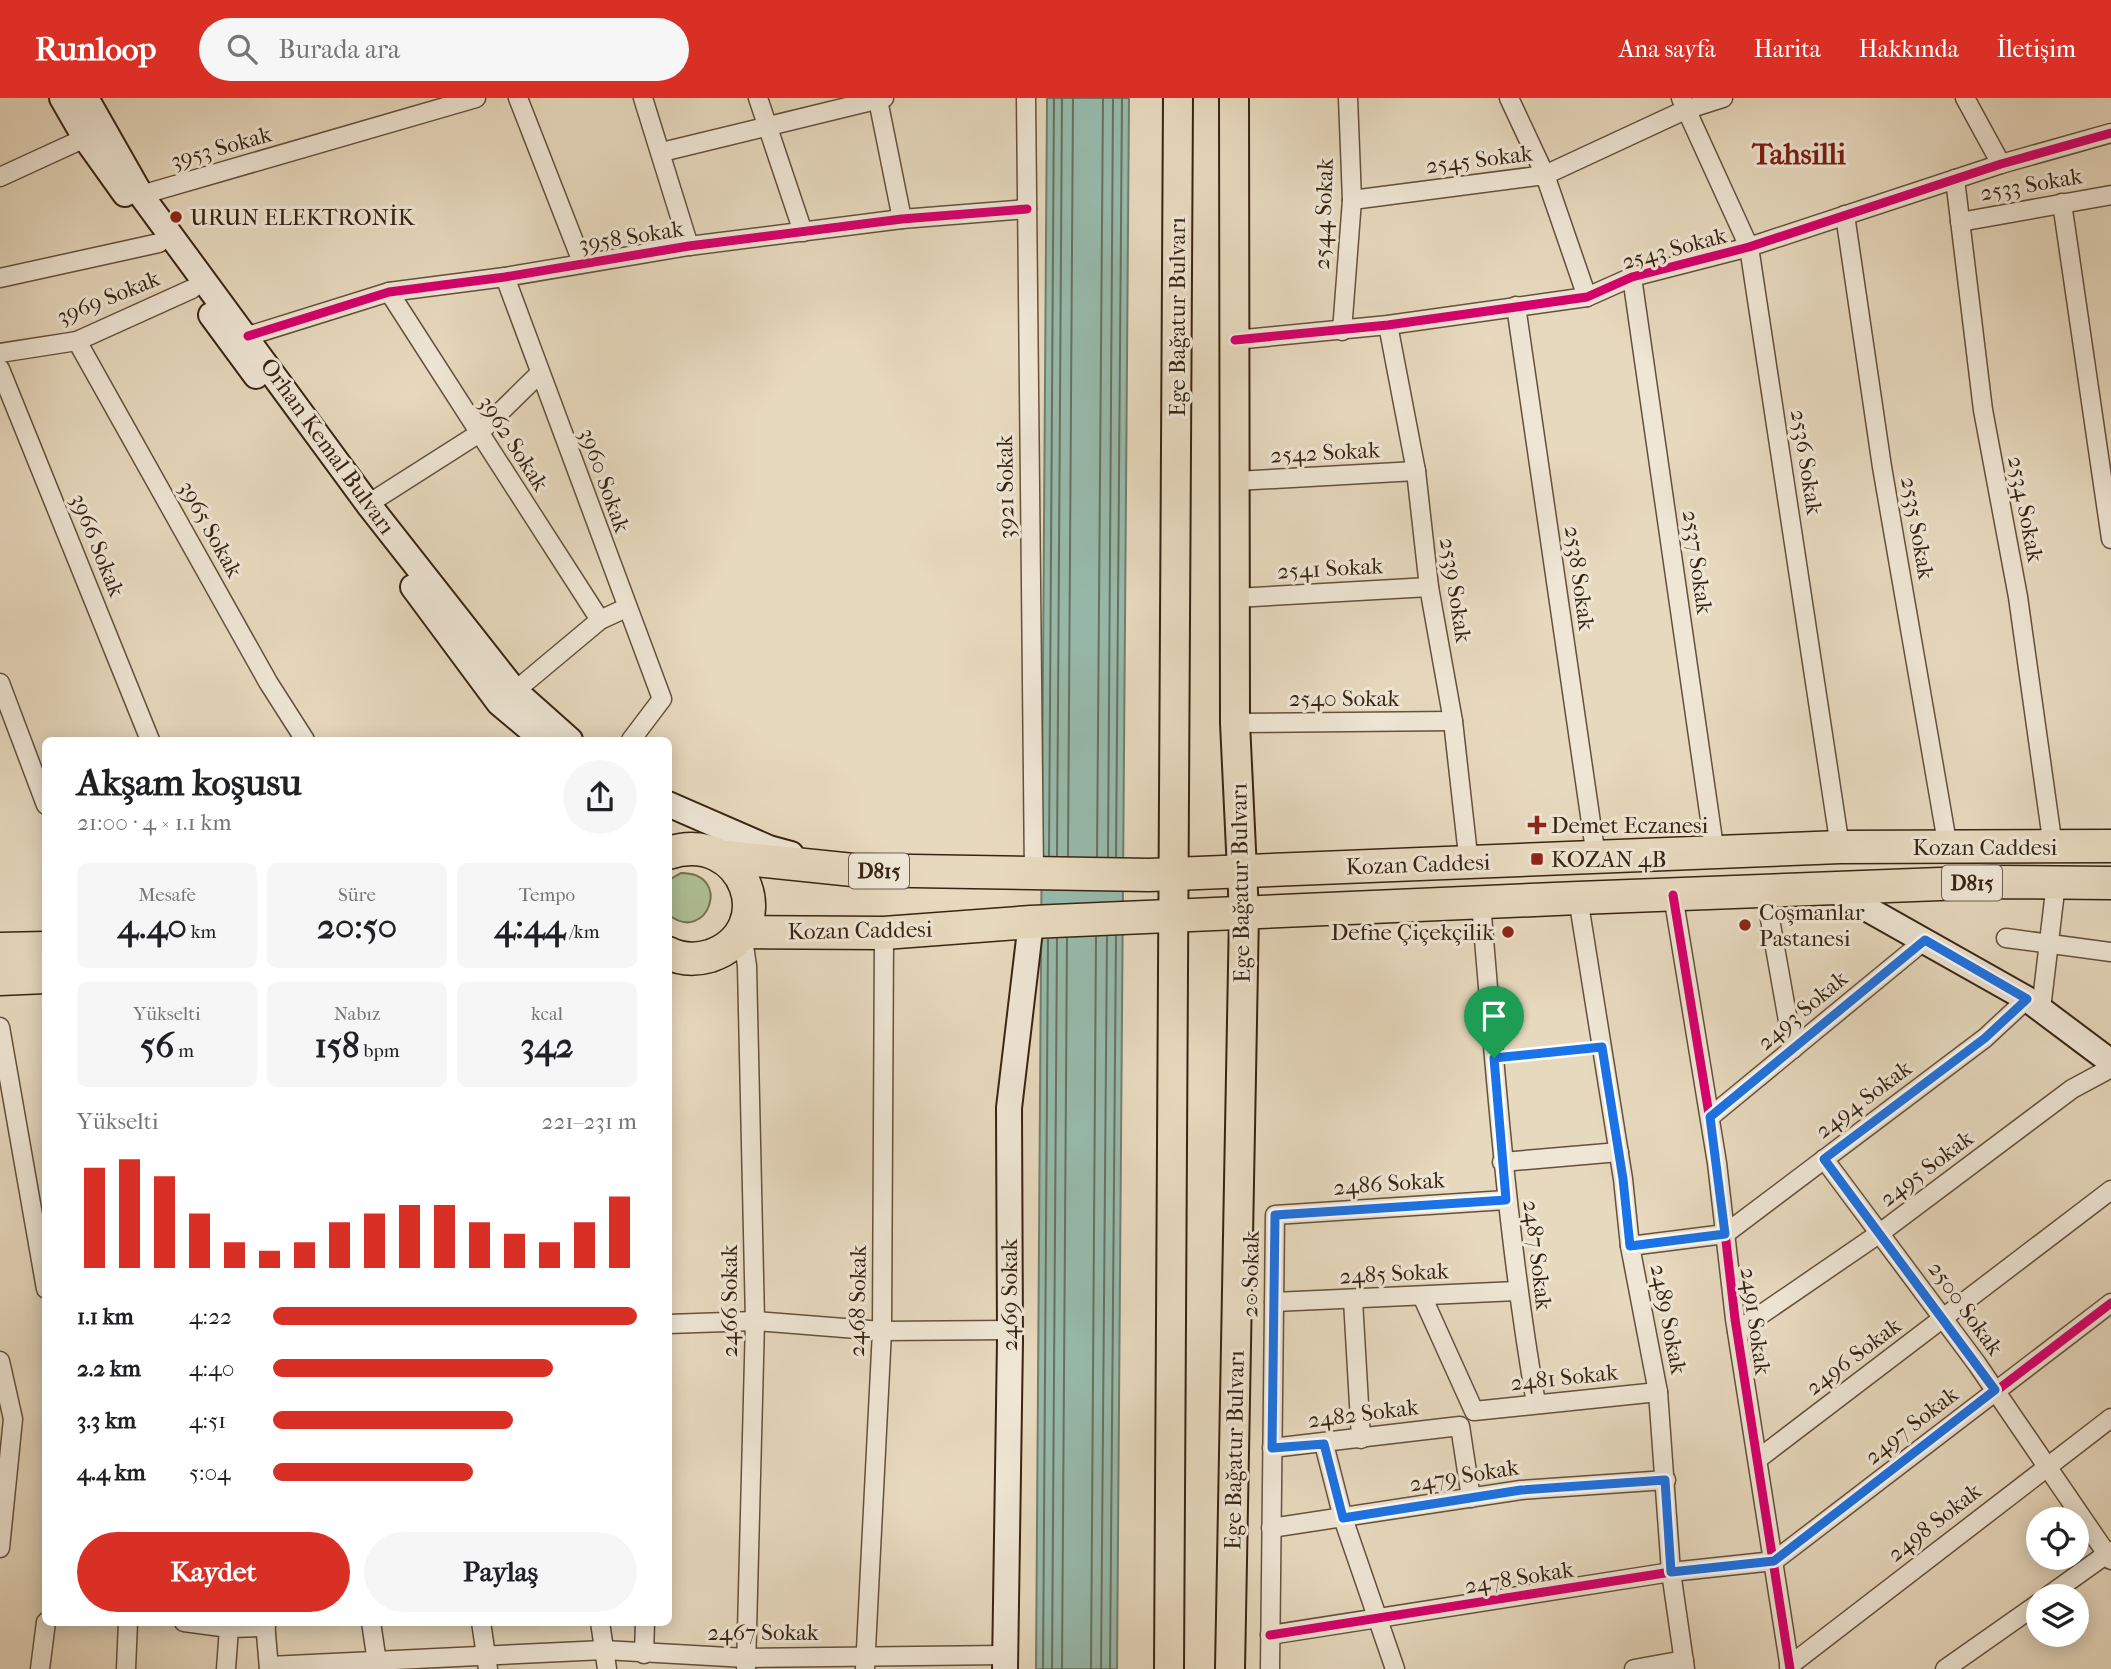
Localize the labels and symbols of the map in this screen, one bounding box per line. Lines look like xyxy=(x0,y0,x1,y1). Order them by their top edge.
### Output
street label: 3953 Sokak xyxy=(168,120,276,175)
district label: Tahsilli xyxy=(1751,137,1846,172)
street label: 2545 Sokak xyxy=(1424,139,1535,179)
street label: 2544 Sokak xyxy=(1308,157,1339,270)
street label: 2533 Sokak xyxy=(1978,162,2085,207)
place label: URUN ELEKTRONİK xyxy=(190,204,416,231)
marker: URUN ELEKTRONİK xyxy=(168,209,184,225)
street label: 3958 Sokak xyxy=(577,215,686,258)
street label: Ege Bağatur Bulvarı xyxy=(1164,217,1191,417)
street label: 2543 Sokak xyxy=(1619,221,1731,275)
street label: 3969 Sokak xyxy=(53,264,165,330)
street label: Orhan Kemal Bulvarı xyxy=(255,353,401,540)
street label: 3962 Sokak xyxy=(473,390,555,497)
street label: 2536 Sokak xyxy=(1785,407,1828,518)
street label: 3960 Sokak xyxy=(573,424,636,537)
street label: 3921 Sokak xyxy=(991,434,1020,539)
street label: 2542 Sokak xyxy=(1270,436,1382,469)
street label: 2534 Sokak xyxy=(2002,454,2049,565)
street label: 2535 Sokak xyxy=(1895,475,1940,583)
street label: 3965 Sokak xyxy=(173,476,249,583)
street label: 3966 Sokak xyxy=(65,490,131,602)
street label: 2537 Sokak xyxy=(1677,508,1718,617)
street label: 2538 Sokak xyxy=(1559,524,1600,633)
street label: 2539 Sokak xyxy=(1434,536,1477,646)
street label: 2541 Sokak xyxy=(1276,552,1385,585)
street label: 2540 Sokak xyxy=(1289,685,1400,712)
street label: Ege Bağatur Bulvarı xyxy=(1225,783,1256,983)
place label: Demet Eczanesi xyxy=(1551,812,1709,839)
marker: Demet Eczanesi xyxy=(1529,817,1545,833)
street label: Kozan Caddesi xyxy=(1913,834,2058,861)
place label: KOZAN 4B xyxy=(1551,846,1666,873)
street label: Kozan Caddesi xyxy=(1345,848,1491,881)
marker: KOZAN 4B xyxy=(1529,851,1545,867)
road number: D815 xyxy=(849,854,909,888)
road number: D815 xyxy=(1942,866,2002,900)
place label: Coşmanlar Pastanesi xyxy=(1759,899,1865,952)
street label: Kozan Caddesi xyxy=(787,916,933,945)
marker: Coşmanlar Pastanesi xyxy=(1737,917,1753,933)
place label: Defne Çiçekçilik xyxy=(1331,919,1495,946)
marker: Defne Çiçekçilik xyxy=(1500,924,1516,940)
street label: 2493 Sokak xyxy=(1752,964,1854,1056)
pin xyxy=(1464,986,1524,1058)
street label: 2494 Sokak xyxy=(1810,1054,1918,1144)
street label: 2495 Sokak xyxy=(1874,1124,1979,1212)
street label: 2486 Sokak xyxy=(1332,1166,1447,1201)
street label: 2487 Sokak xyxy=(1517,1198,1558,1313)
street label: 20 Sokak xyxy=(1236,1229,1265,1318)
street label: 2469 Sokak xyxy=(996,1238,1023,1351)
street label: 2466 Sokak xyxy=(716,1243,743,1357)
street label: 2468 Sokak xyxy=(843,1244,872,1357)
street label: 2500 Sokak xyxy=(1922,1256,2009,1362)
street label: 2485 Sokak xyxy=(1339,1257,1451,1290)
street label: 2489 Sokak xyxy=(1645,1262,1693,1378)
street label: 2491 Sokak xyxy=(1735,1266,1777,1378)
street label: 2496 Sokak xyxy=(1800,1311,1907,1401)
street label: Ege Bağatur Bulvarı xyxy=(1219,1350,1250,1550)
street label: 2481 Sokak xyxy=(1509,1358,1620,1397)
street label: 2497 Sokak xyxy=(1859,1380,1964,1470)
street label: 2482 Sokak xyxy=(1306,1393,1421,1434)
street label: 2479 Sokak xyxy=(1407,1453,1522,1497)
street label: 2498 Sokak xyxy=(1882,1477,1988,1567)
street label: 2478 Sokak xyxy=(1463,1555,1577,1599)
street label: 2467 Sokak xyxy=(707,1619,820,1646)

